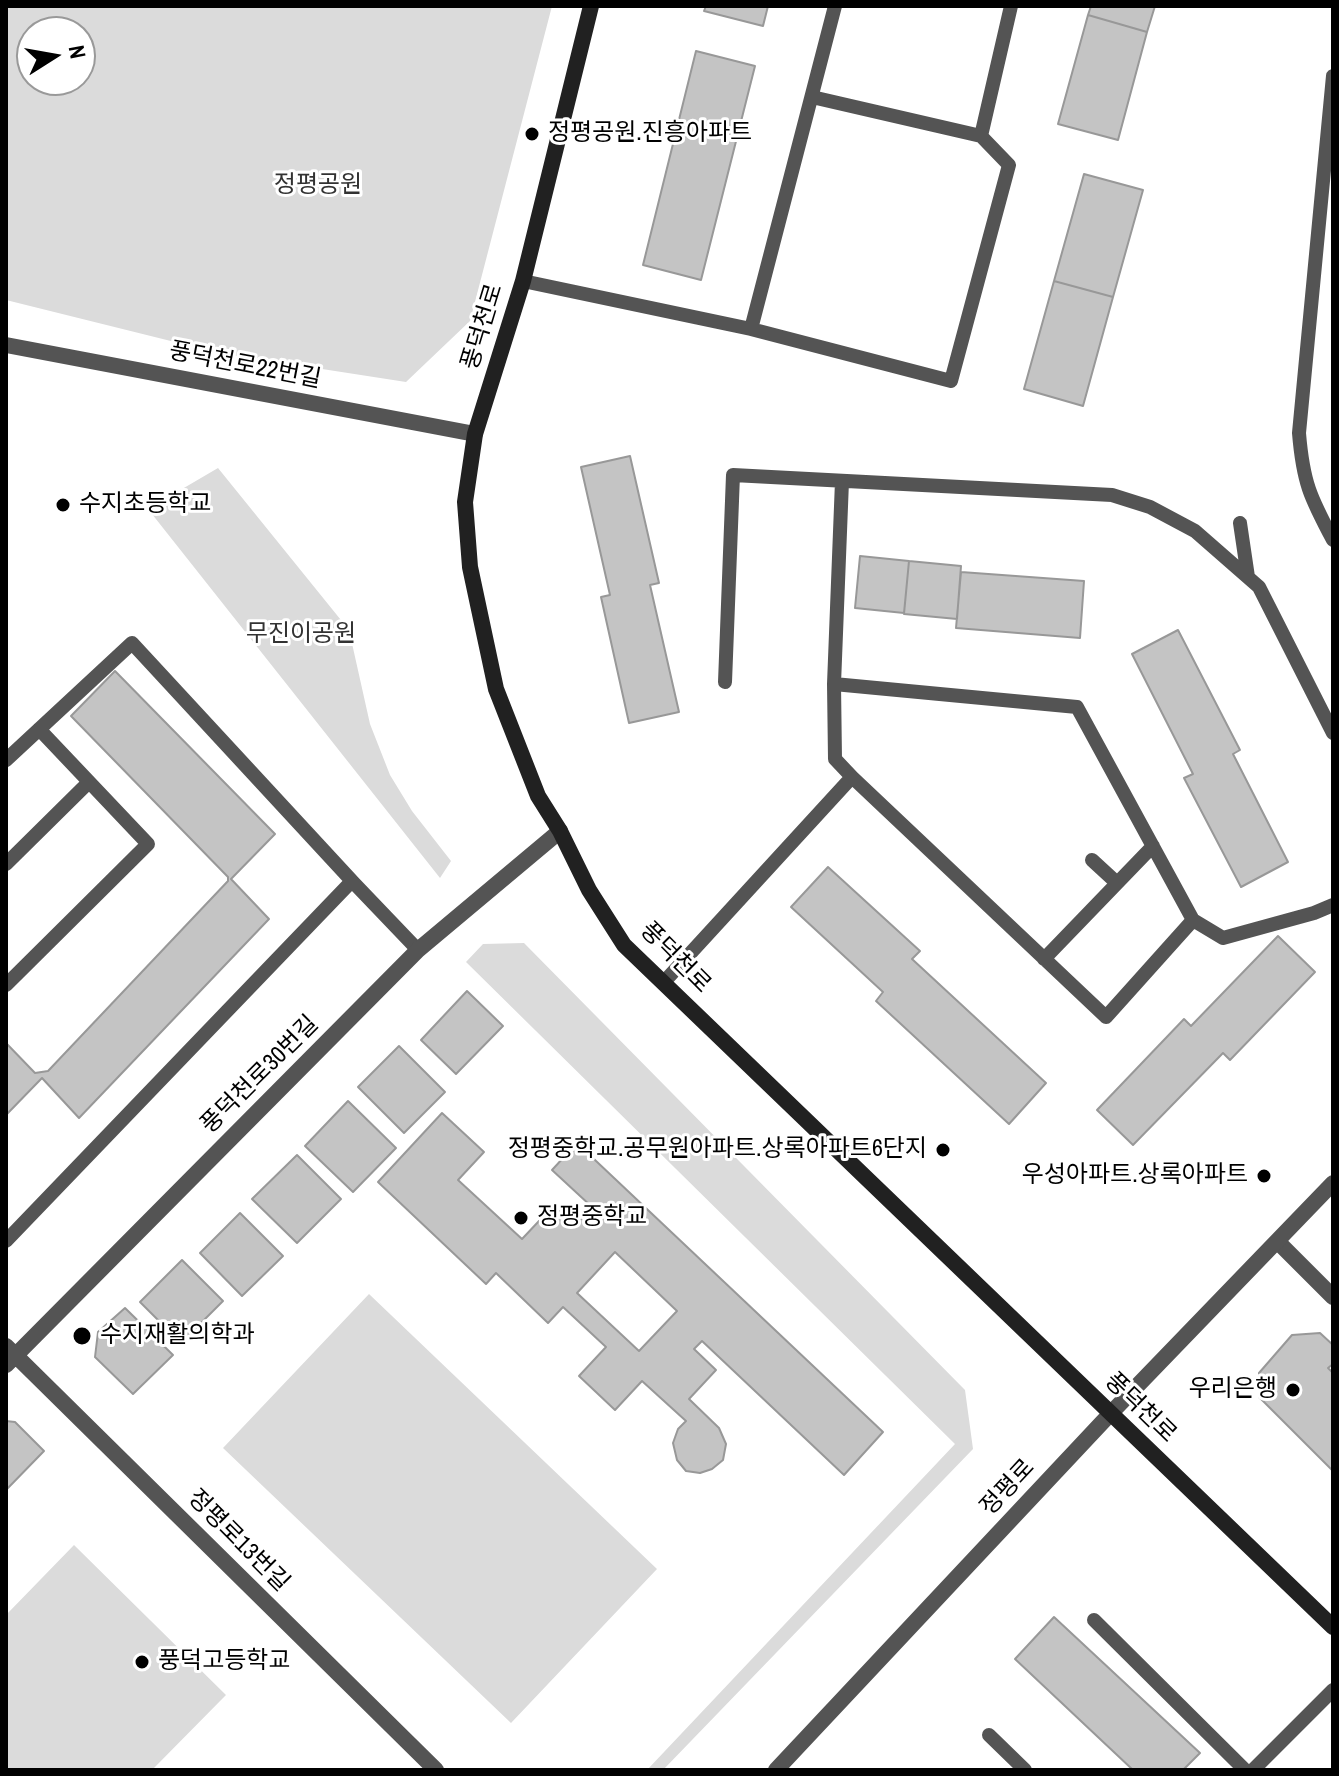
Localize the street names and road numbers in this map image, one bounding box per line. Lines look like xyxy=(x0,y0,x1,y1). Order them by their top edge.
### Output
street label: 풍덕천로 xyxy=(456,281,510,373)
street label: 풍덕천로22번길 xyxy=(166,337,324,395)
street label: 풍덕천로 xyxy=(634,917,716,999)
street label: 풍덕천로30번길 xyxy=(195,1010,325,1140)
street label: 풍덕천로 xyxy=(1098,1367,1182,1449)
street label: 정평로 xyxy=(975,1454,1041,1522)
street label: 정평로13번길 xyxy=(181,1484,295,1598)

